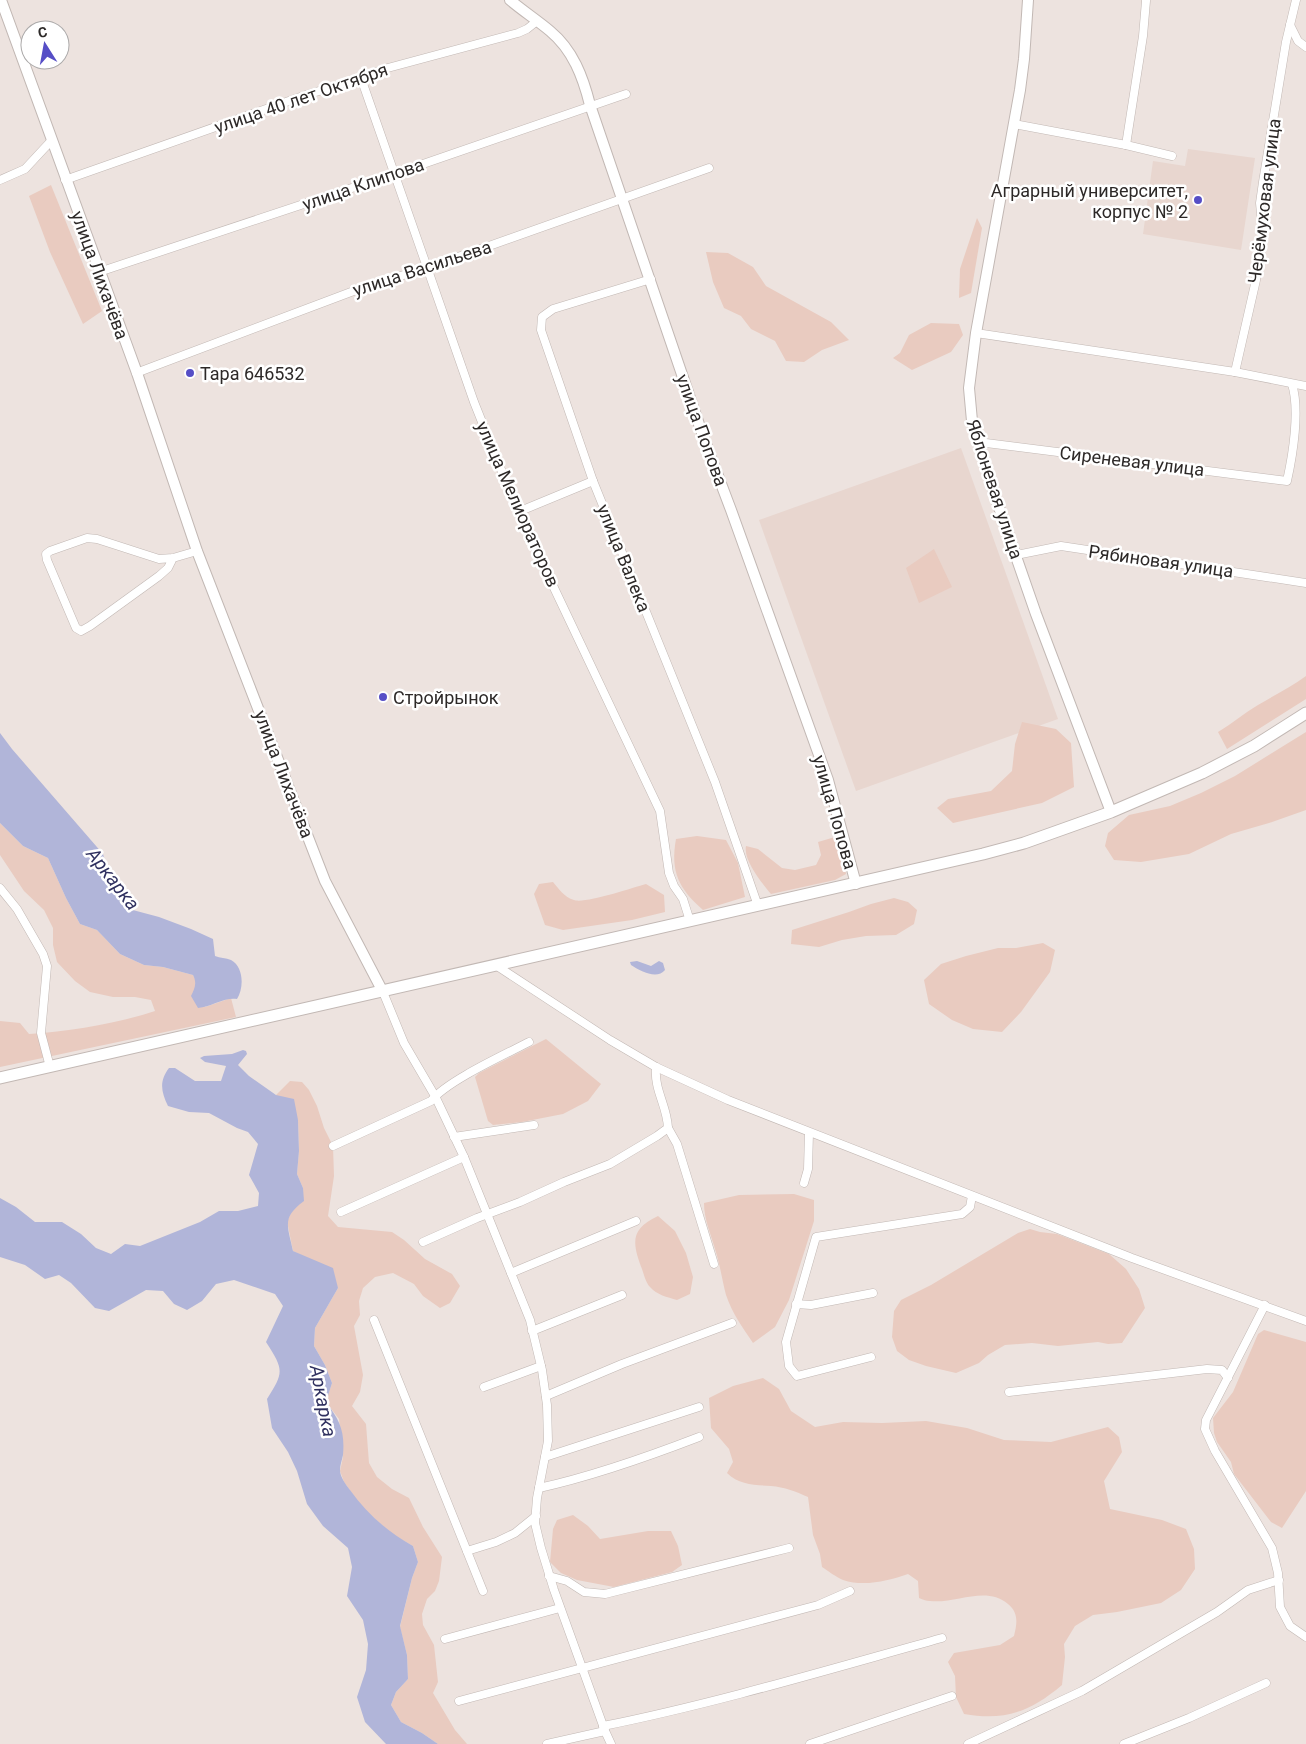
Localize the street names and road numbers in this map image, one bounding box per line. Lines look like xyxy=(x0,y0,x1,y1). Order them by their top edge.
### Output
street label: улица 40 лет Октября xyxy=(212,58,390,138)
street label: Черёмуховая улица xyxy=(1243,117,1285,285)
street label: улица Клипова xyxy=(300,153,426,215)
street label: улица Лихачёва xyxy=(67,208,133,342)
street label: улица Васильева xyxy=(350,236,494,300)
street label: улица Попова xyxy=(672,371,732,489)
street label: Яблоневая улица xyxy=(962,416,1028,562)
street label: улица Мелиораторов xyxy=(472,418,564,590)
street label: Сиреневая улица xyxy=(1058,442,1206,480)
street label: улица Валека xyxy=(593,501,655,615)
street label: Рябиновая улица xyxy=(1087,540,1235,582)
street label: улица Лихачёва xyxy=(250,707,318,841)
street label: улица Попова xyxy=(809,753,861,871)

